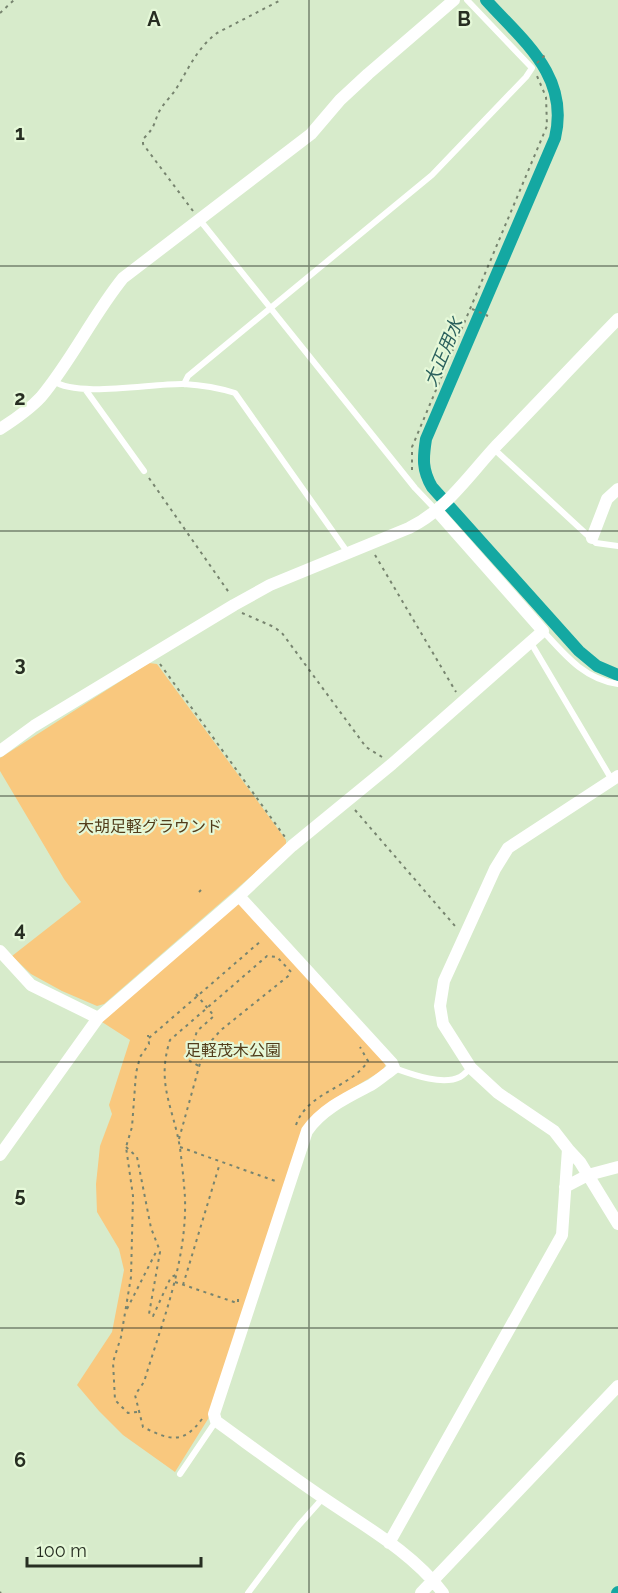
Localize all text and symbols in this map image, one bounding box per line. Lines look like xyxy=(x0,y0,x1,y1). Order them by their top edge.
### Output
text: A xyxy=(147,7,161,31)
text: B xyxy=(457,7,471,31)
text: 1 xyxy=(15,121,25,145)
water label: 大正用水 xyxy=(419,313,468,389)
text: 2 xyxy=(14,386,26,410)
text: 3 xyxy=(14,652,26,676)
park label: 大胡足軽グラウンド xyxy=(78,817,222,836)
text: 4 xyxy=(14,917,26,941)
park label: 足軽茂木公園 xyxy=(185,1041,281,1060)
text: 5 xyxy=(14,1183,26,1207)
text: 6 xyxy=(14,1448,26,1472)
scale bar xyxy=(27,1530,201,1568)
text: 100 m xyxy=(36,1540,87,1561)

